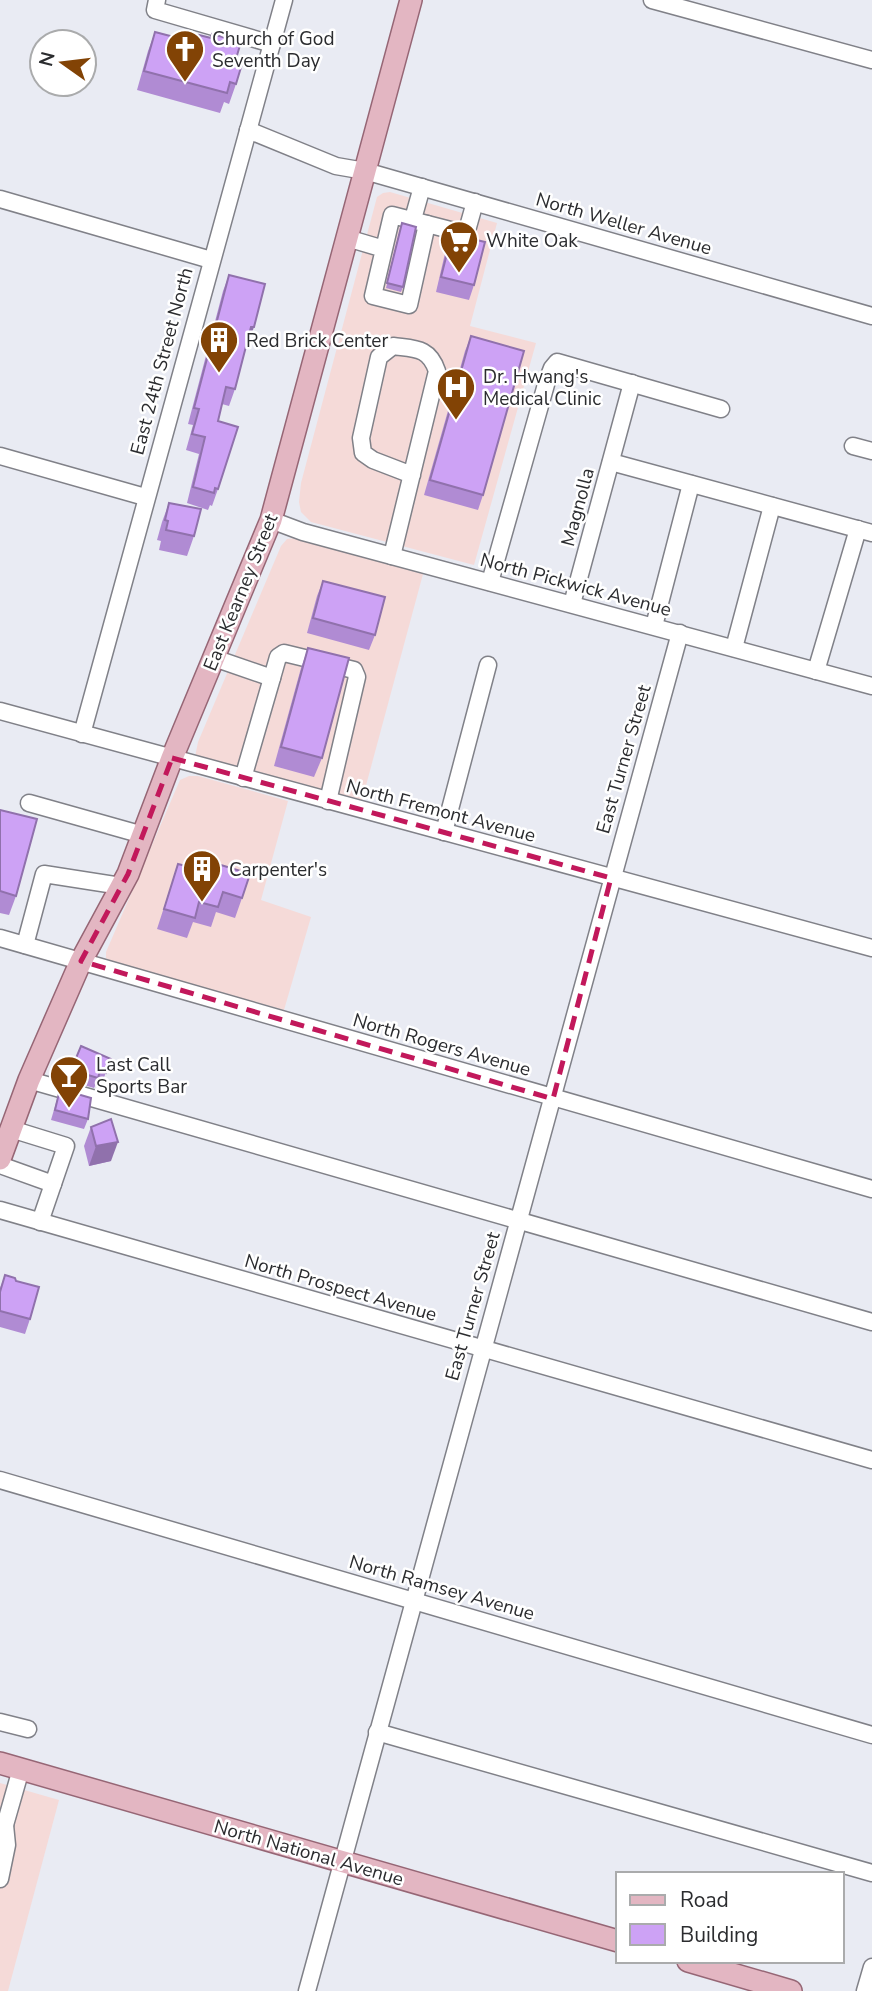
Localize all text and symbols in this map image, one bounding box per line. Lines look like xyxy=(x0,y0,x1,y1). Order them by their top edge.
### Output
place label: Church of God Seventh Day xyxy=(212,26,335,74)
north arrow xyxy=(28,28,98,98)
church icon: Church of God Seventh Day xyxy=(164,28,206,83)
text: N xyxy=(33,49,62,69)
street label: North Weller Avenue xyxy=(533,186,715,262)
supermarket icon: White Oak xyxy=(438,219,480,274)
place label: White Oak xyxy=(486,228,578,254)
street label: East 24th Street North xyxy=(124,265,199,458)
building icon: Red Brick Center xyxy=(198,319,240,374)
place label: Red Brick Center xyxy=(246,328,388,354)
place label: Dr. Hwang's Medical Clinic xyxy=(483,364,601,412)
hospital icon: Dr. Hwang's Medical Clinic xyxy=(435,366,477,421)
street label: Magnolla xyxy=(555,465,601,549)
street label: East Kearney Street xyxy=(198,510,284,675)
street label: North Pickwick Avenue xyxy=(477,547,674,623)
street label: East Turner Street xyxy=(590,682,658,837)
street label: North Fremont Avenue xyxy=(343,773,538,849)
building icon: Carpenter's xyxy=(181,848,223,903)
place label: Carpenter's xyxy=(229,857,327,883)
street label: North Rogers Avenue xyxy=(350,1007,534,1083)
place label: Last Call Sports Bar xyxy=(96,1052,187,1100)
bar icon: Last Call Sports Bar xyxy=(48,1054,90,1109)
street label: East Turner Street xyxy=(439,1229,507,1384)
street label: North Prospect Avenue xyxy=(242,1248,440,1328)
street label: North Ramsey Avenue xyxy=(346,1549,537,1627)
street label: North National Avenue xyxy=(211,1813,407,1892)
legend xyxy=(616,1872,844,1963)
text: Road xyxy=(680,1886,729,1914)
text: Building xyxy=(680,1921,758,1949)

